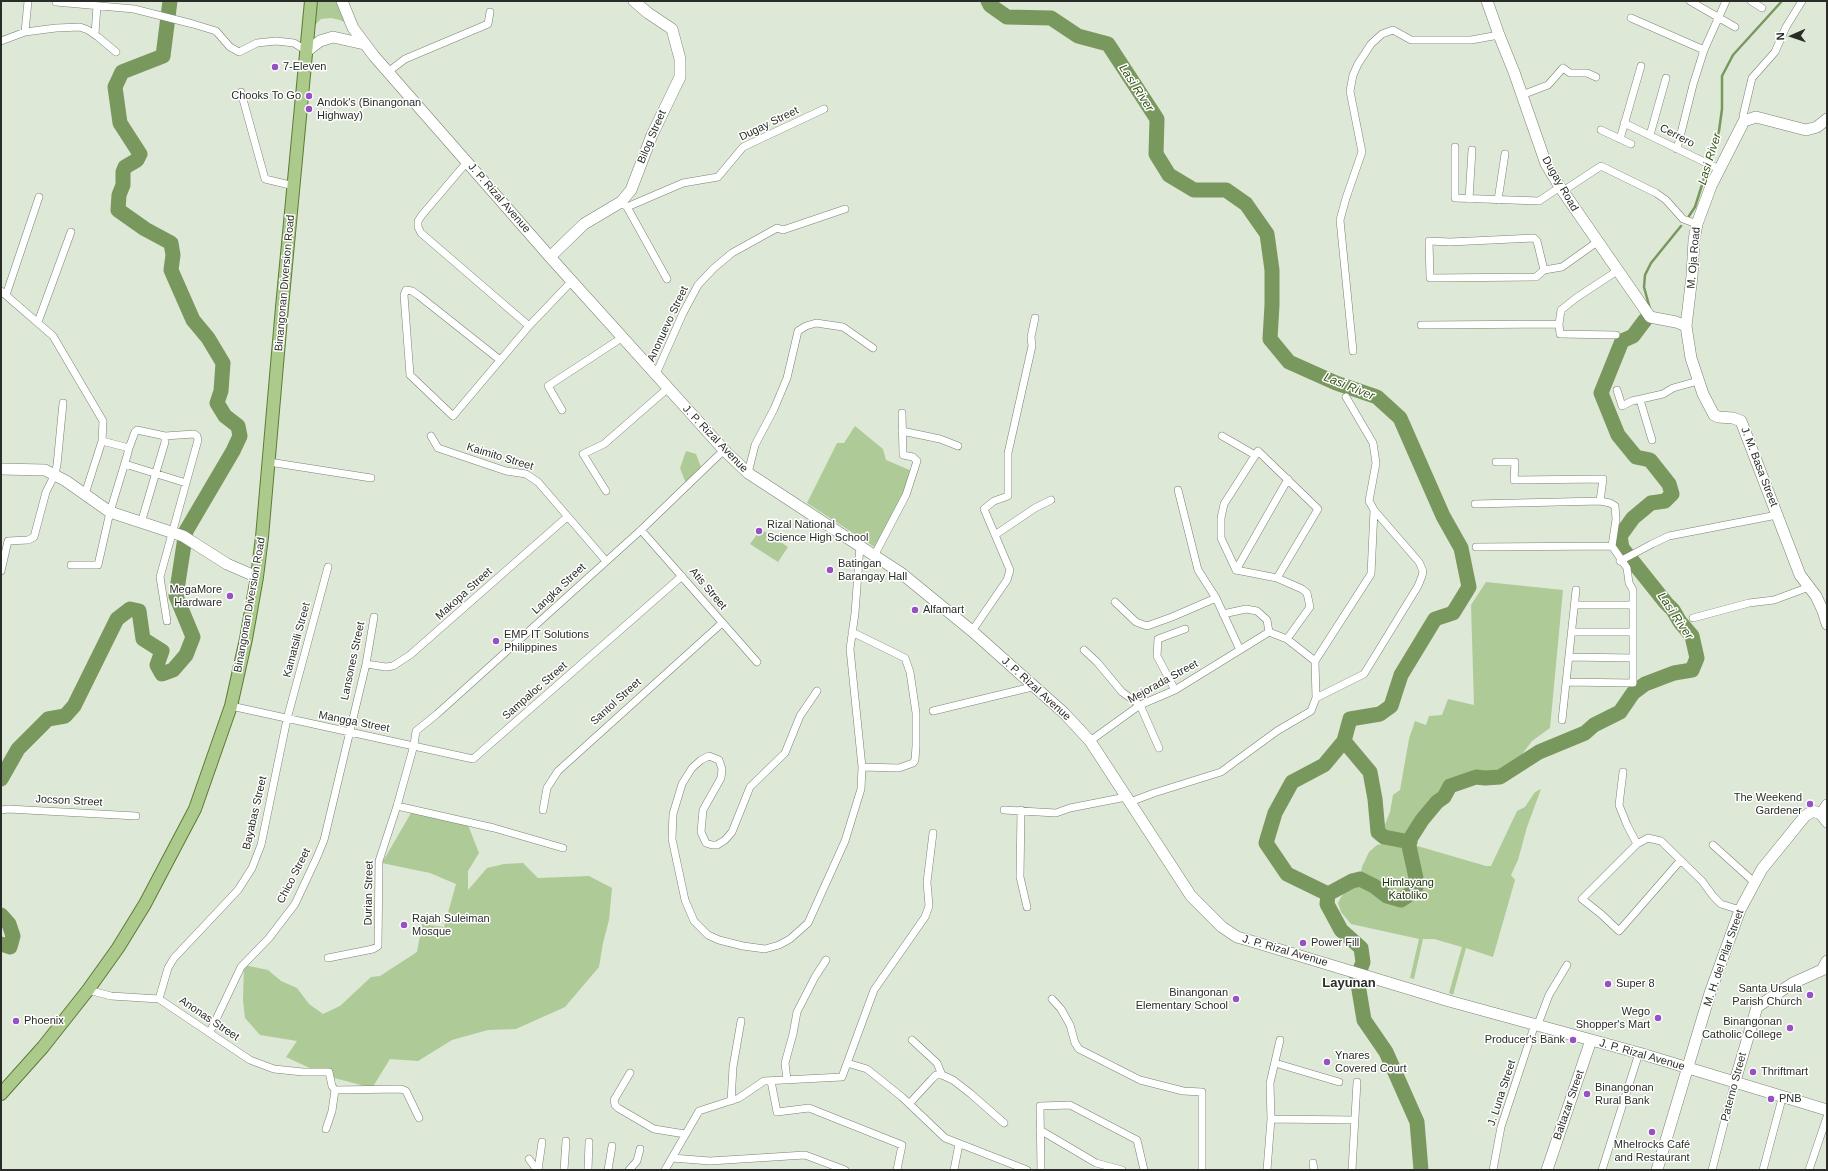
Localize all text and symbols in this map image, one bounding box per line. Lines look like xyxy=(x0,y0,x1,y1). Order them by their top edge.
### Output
north arrow xyxy=(1772,16,1812,56)
text: N xyxy=(1774,32,1786,41)
place label: 7-Eleven xyxy=(283,60,326,74)
marker: 7-Eleven xyxy=(270,62,280,72)
water label: Lasi River xyxy=(1115,62,1157,114)
place label: Chooks To Go xyxy=(231,89,301,103)
marker: Chooks To Go xyxy=(304,91,314,101)
place label: Andok's (Binangonan Highway) xyxy=(317,96,421,122)
marker: Andok's (Binangonan Highway) xyxy=(304,104,314,114)
street label: Dugay Street xyxy=(737,104,801,144)
street label: Bilog Street xyxy=(635,108,669,166)
street label: Cerrero xyxy=(1657,122,1697,150)
water label: Lasi River xyxy=(1695,131,1725,187)
street label: Dugay Road xyxy=(1539,154,1581,214)
street label: J. P. Rizal Avenue xyxy=(465,160,533,236)
street label: Binangonan Diversion Road xyxy=(272,214,298,352)
street label: M. Oja Road xyxy=(1685,227,1703,289)
street label: Anonuevo Street xyxy=(645,284,691,364)
water label: Lasi River xyxy=(1322,370,1376,404)
street label: J. P. Rizal Avenue xyxy=(680,403,750,475)
street label: J. M. Basa Street xyxy=(1738,425,1780,509)
street label: Kaimito Street xyxy=(465,441,535,473)
place label: Rizal National Science High School xyxy=(767,518,869,544)
marker: Rizal National Science High School xyxy=(754,526,764,536)
street label: Binangonan Diversion Road xyxy=(232,536,268,674)
place label: Batingan Barangay Hall xyxy=(838,557,907,583)
street label: Langka Street xyxy=(529,561,589,617)
street label: Makopa Street xyxy=(433,565,495,623)
street label: Atis Street xyxy=(687,565,729,613)
marker: Batingan Barangay Hall xyxy=(825,565,835,575)
place label: MegaMore Hardware xyxy=(169,583,222,609)
water label: Lasi River xyxy=(1654,590,1696,642)
marker: MegaMore Hardware xyxy=(225,591,235,601)
street label: Kamatsili Street xyxy=(281,601,313,679)
place label: Alfamart xyxy=(923,603,964,617)
marker: Alfamart xyxy=(910,605,920,615)
street label: Lansones Street xyxy=(338,620,368,702)
place label: EMP IT Solutions Philippines xyxy=(504,628,589,654)
marker: EMP IT Solutions Philippines xyxy=(491,636,501,646)
street label: J. P. Rizal Avenue xyxy=(999,655,1073,723)
street label: Mejorada Street xyxy=(1126,657,1200,707)
street label: Sampaloc Street xyxy=(500,659,570,723)
street label: Santol Street xyxy=(588,676,644,728)
street label: Mangga Street xyxy=(317,709,391,735)
street label: Bayabas Street xyxy=(240,775,270,851)
place label: The Weekend Gardener xyxy=(1734,791,1802,817)
street label: Jocson Street xyxy=(35,793,103,809)
marker: The Weekend Gardener xyxy=(1805,799,1815,809)
street label: Chico Street xyxy=(274,846,314,906)
street label: Durian Street xyxy=(362,860,376,926)
park label: Himlayang Katoliko xyxy=(1382,876,1434,902)
street label: M. H. del Pilar Street xyxy=(1701,908,1747,1008)
place label: Rajah Suleiman Mosque xyxy=(412,912,490,938)
marker: Rajah Suleiman Mosque xyxy=(399,920,409,930)
street label: J. P. Rizal Avenue xyxy=(1241,932,1329,970)
place label: Power Fill xyxy=(1311,936,1359,950)
marker: Power Fill xyxy=(1298,938,1308,948)
district label: Layunan xyxy=(1322,975,1376,991)
place label: Super 8 xyxy=(1616,977,1655,991)
marker: Super 8 xyxy=(1603,979,1613,989)
place label: Santa Ursula Parish Church xyxy=(1732,982,1802,1008)
place label: Binangonan Elementary School xyxy=(1136,986,1228,1012)
marker: Santa Ursula Parish Church xyxy=(1805,990,1815,1000)
street label: Anonas Street xyxy=(176,994,242,1044)
marker: Binangonan Elementary School xyxy=(1231,994,1241,1004)
place label: Wego Shopper's Mart xyxy=(1576,1005,1650,1031)
marker: Wego Shopper's Mart xyxy=(1653,1013,1663,1023)
place label: Phoenix xyxy=(24,1014,64,1028)
place label: Binangonan Catholic College xyxy=(1702,1015,1782,1041)
marker: Phoenix xyxy=(11,1016,21,1026)
marker: Binangonan Catholic College xyxy=(1785,1023,1795,1033)
place label: Producer's Bank xyxy=(1485,1033,1565,1047)
marker: Producer's Bank xyxy=(1568,1035,1578,1045)
street label: J. P. Rizal Avenue xyxy=(1598,1036,1686,1074)
place label: Ynares Covered Court xyxy=(1335,1049,1407,1075)
street label: Paterno Street xyxy=(1718,1051,1750,1123)
marker: Ynares Covered Court xyxy=(1322,1057,1332,1067)
street label: J. Luna Street xyxy=(1485,1058,1519,1128)
place label: Thriftmart xyxy=(1761,1065,1808,1079)
marker: Thriftmart xyxy=(1748,1067,1758,1077)
street label: Baltazar Street xyxy=(1551,1068,1587,1142)
place label: Binangonan Rural Bank xyxy=(1595,1081,1654,1107)
marker: Binangonan Rural Bank xyxy=(1582,1089,1592,1099)
place label: PNB xyxy=(1779,1092,1802,1106)
marker: PNB xyxy=(1766,1094,1776,1104)
marker: Mhelrocks Café and Restaurant xyxy=(1647,1127,1657,1137)
place label: Mhelrocks Café and Restaurant xyxy=(1614,1138,1690,1164)

